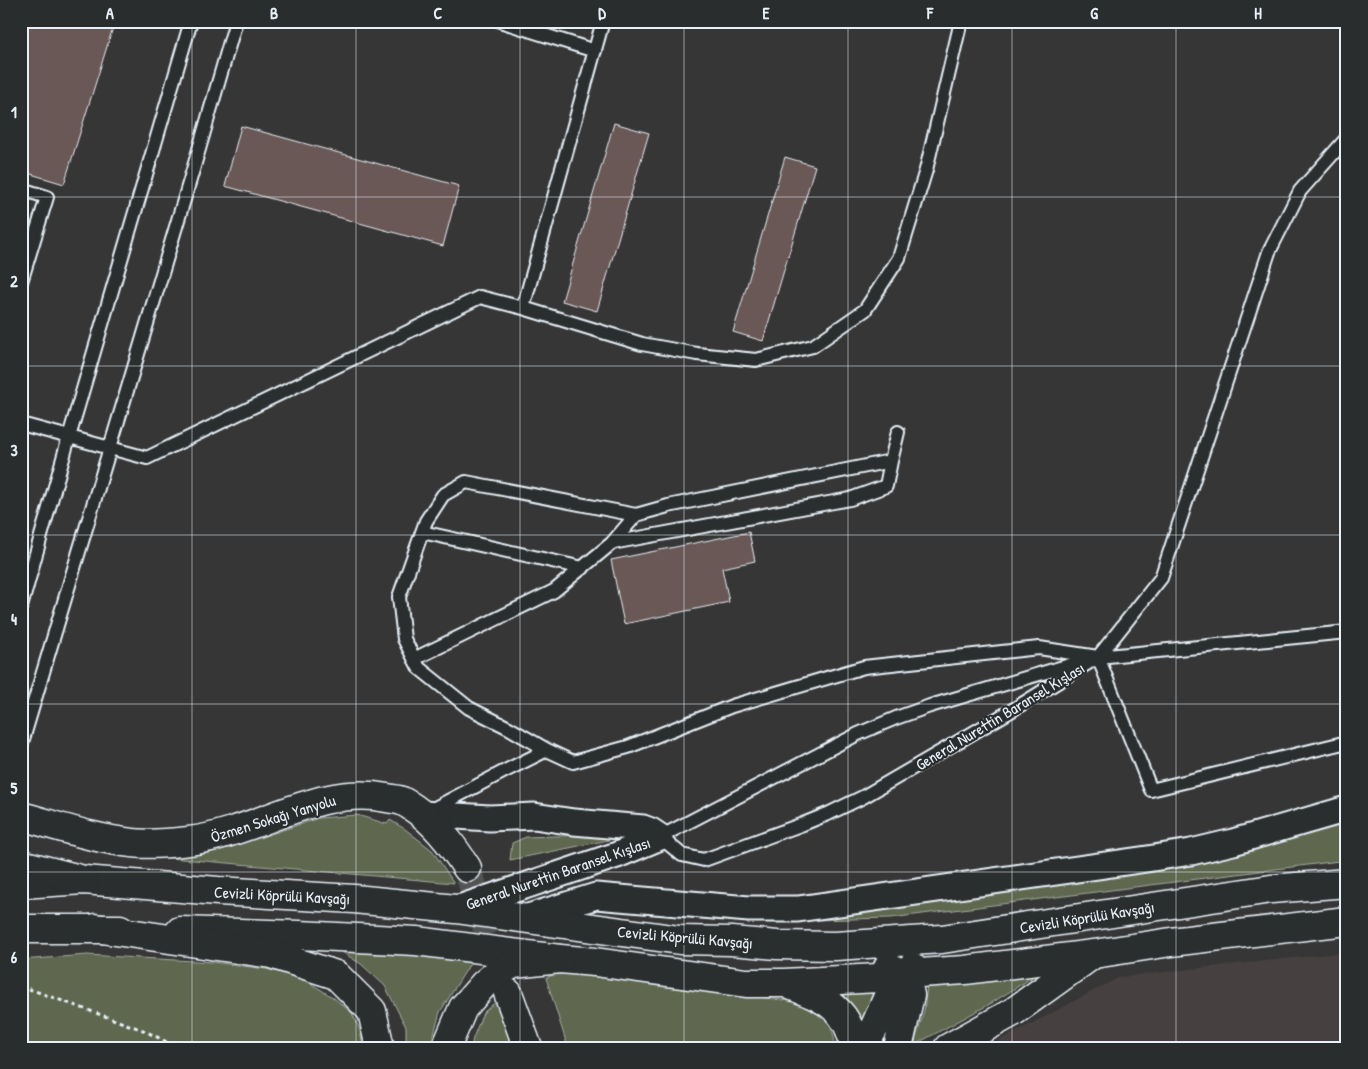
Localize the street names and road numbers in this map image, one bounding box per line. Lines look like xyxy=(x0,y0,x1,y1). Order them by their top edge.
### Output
street label: General Nurettin Baransel Kışlası xyxy=(911,657,1089,775)
street label: Özmen Sokağı Yanyolu xyxy=(208,788,339,847)
street label: General Nurettin Baransel Kışlası xyxy=(463,831,653,915)
street label: Cevizli Köprülü Kavşağı xyxy=(213,880,351,910)
street label: Cevizli Köprülü Kavşağı xyxy=(1018,895,1156,939)
street label: Cevizli Köprülü Kavşağı xyxy=(616,920,754,954)

